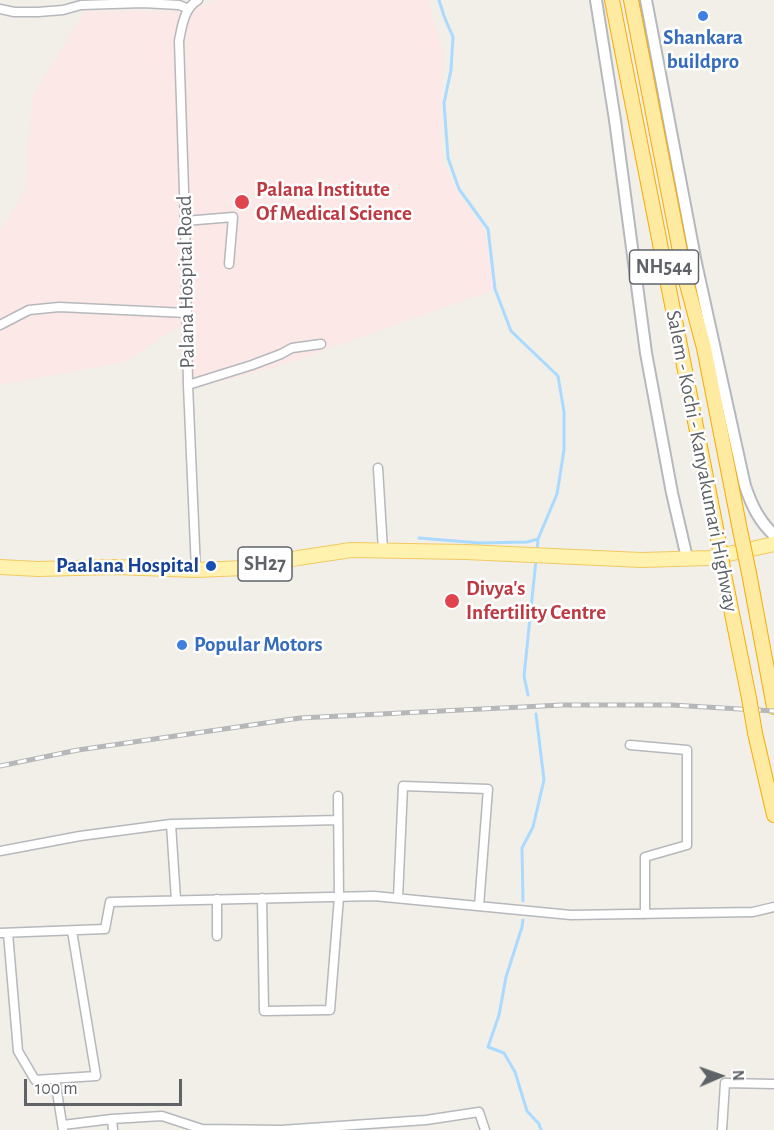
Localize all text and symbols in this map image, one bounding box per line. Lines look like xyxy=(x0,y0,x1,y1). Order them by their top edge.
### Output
marker: Shankara buildpro xyxy=(696,9,710,23)
place label: Shankara buildpro xyxy=(663,25,743,75)
place label: Palana Institute Of Medical Science xyxy=(256,177,412,227)
marker: Palana Institute Of Medical Science xyxy=(233,193,251,211)
street label: Palana Hospital Road xyxy=(172,195,200,369)
road number: NH544 xyxy=(630,250,698,284)
street label: Salem - Kochi - Kanyakumari Highway xyxy=(660,308,744,614)
road number: SH27 xyxy=(238,547,292,581)
place label: Paalana Hospital xyxy=(56,553,199,579)
marker: Paalana Hospital xyxy=(204,559,218,573)
place label: Divya's Infertility Centre xyxy=(466,576,606,626)
marker: Divya's Infertility Centre xyxy=(443,592,461,610)
place label: Popular Motors xyxy=(194,632,322,658)
marker: Popular Motors xyxy=(175,638,189,652)
north arrow xyxy=(690,1046,750,1106)
scale bar xyxy=(27,1067,184,1105)
text: N xyxy=(730,1070,746,1081)
text: 100 m xyxy=(35,1080,78,1098)

